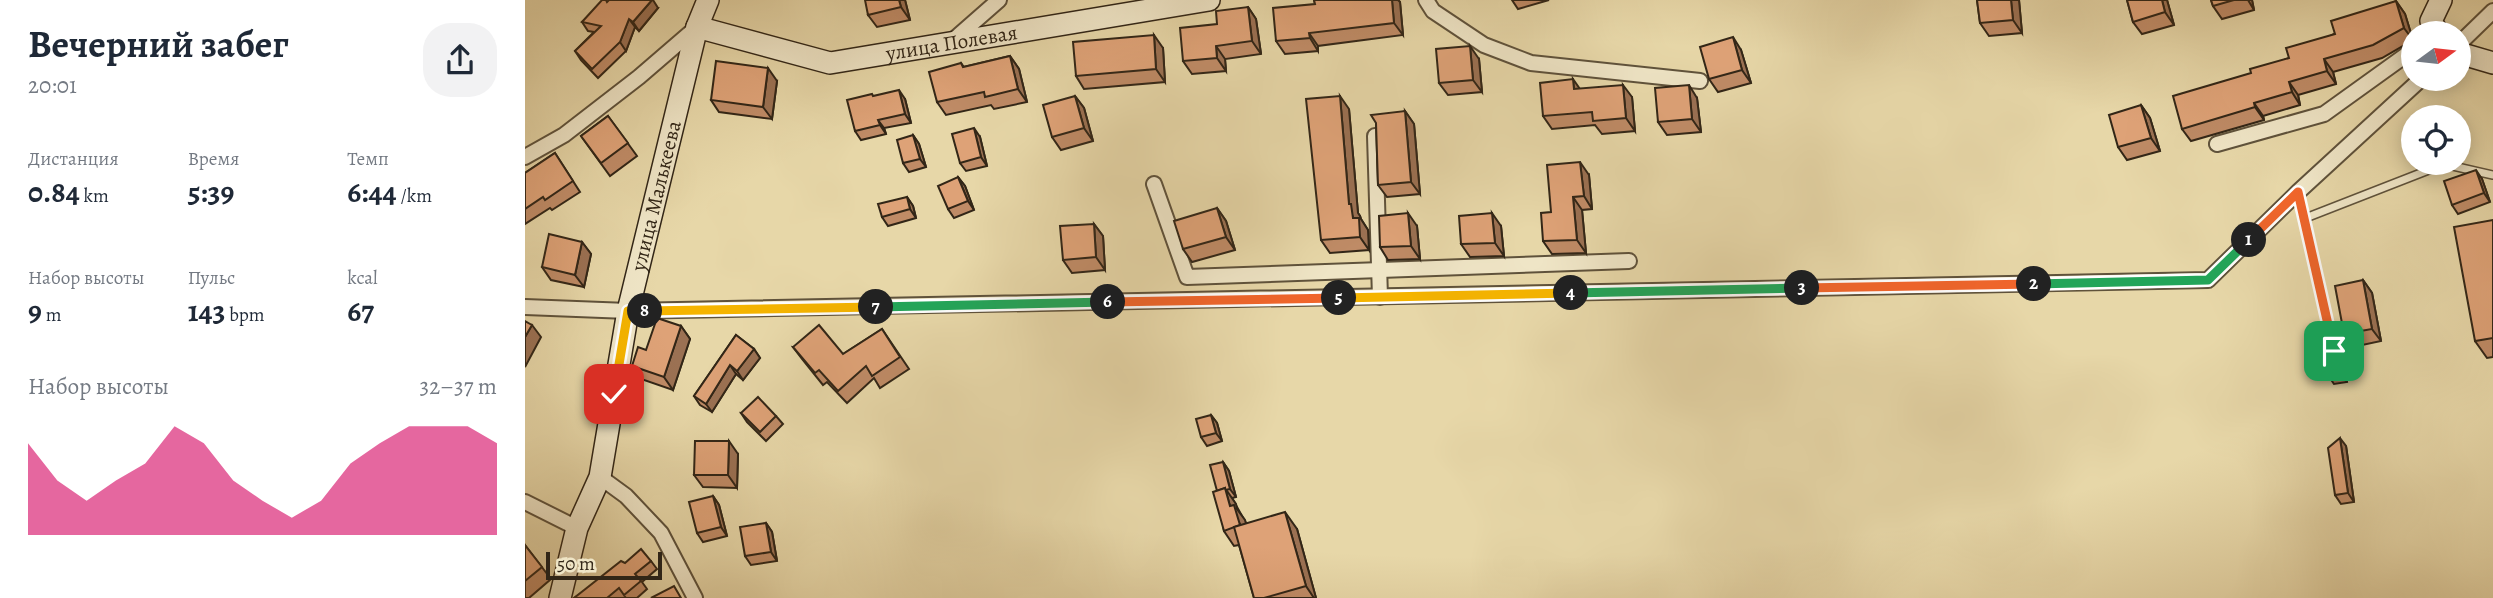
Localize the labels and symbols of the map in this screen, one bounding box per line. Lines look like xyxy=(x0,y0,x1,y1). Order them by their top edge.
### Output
street label: улица Полевая xyxy=(883,18,1019,68)
north arrow xyxy=(2401,21,2471,91)
street label: улица Малькеева xyxy=(624,117,688,275)
pin: 1 xyxy=(2231,222,2267,258)
pin: 2 xyxy=(2017,266,2051,302)
pin: 3 xyxy=(1785,270,1819,306)
pin: 4 xyxy=(1553,276,1589,310)
pin: 5 xyxy=(1321,280,1357,316)
pin: 6 xyxy=(1091,284,1125,320)
pin: 7 xyxy=(859,290,893,324)
pin: 8 xyxy=(627,294,663,328)
pin xyxy=(2304,321,2364,381)
pin xyxy=(584,364,644,424)
scale bar xyxy=(546,549,661,581)

